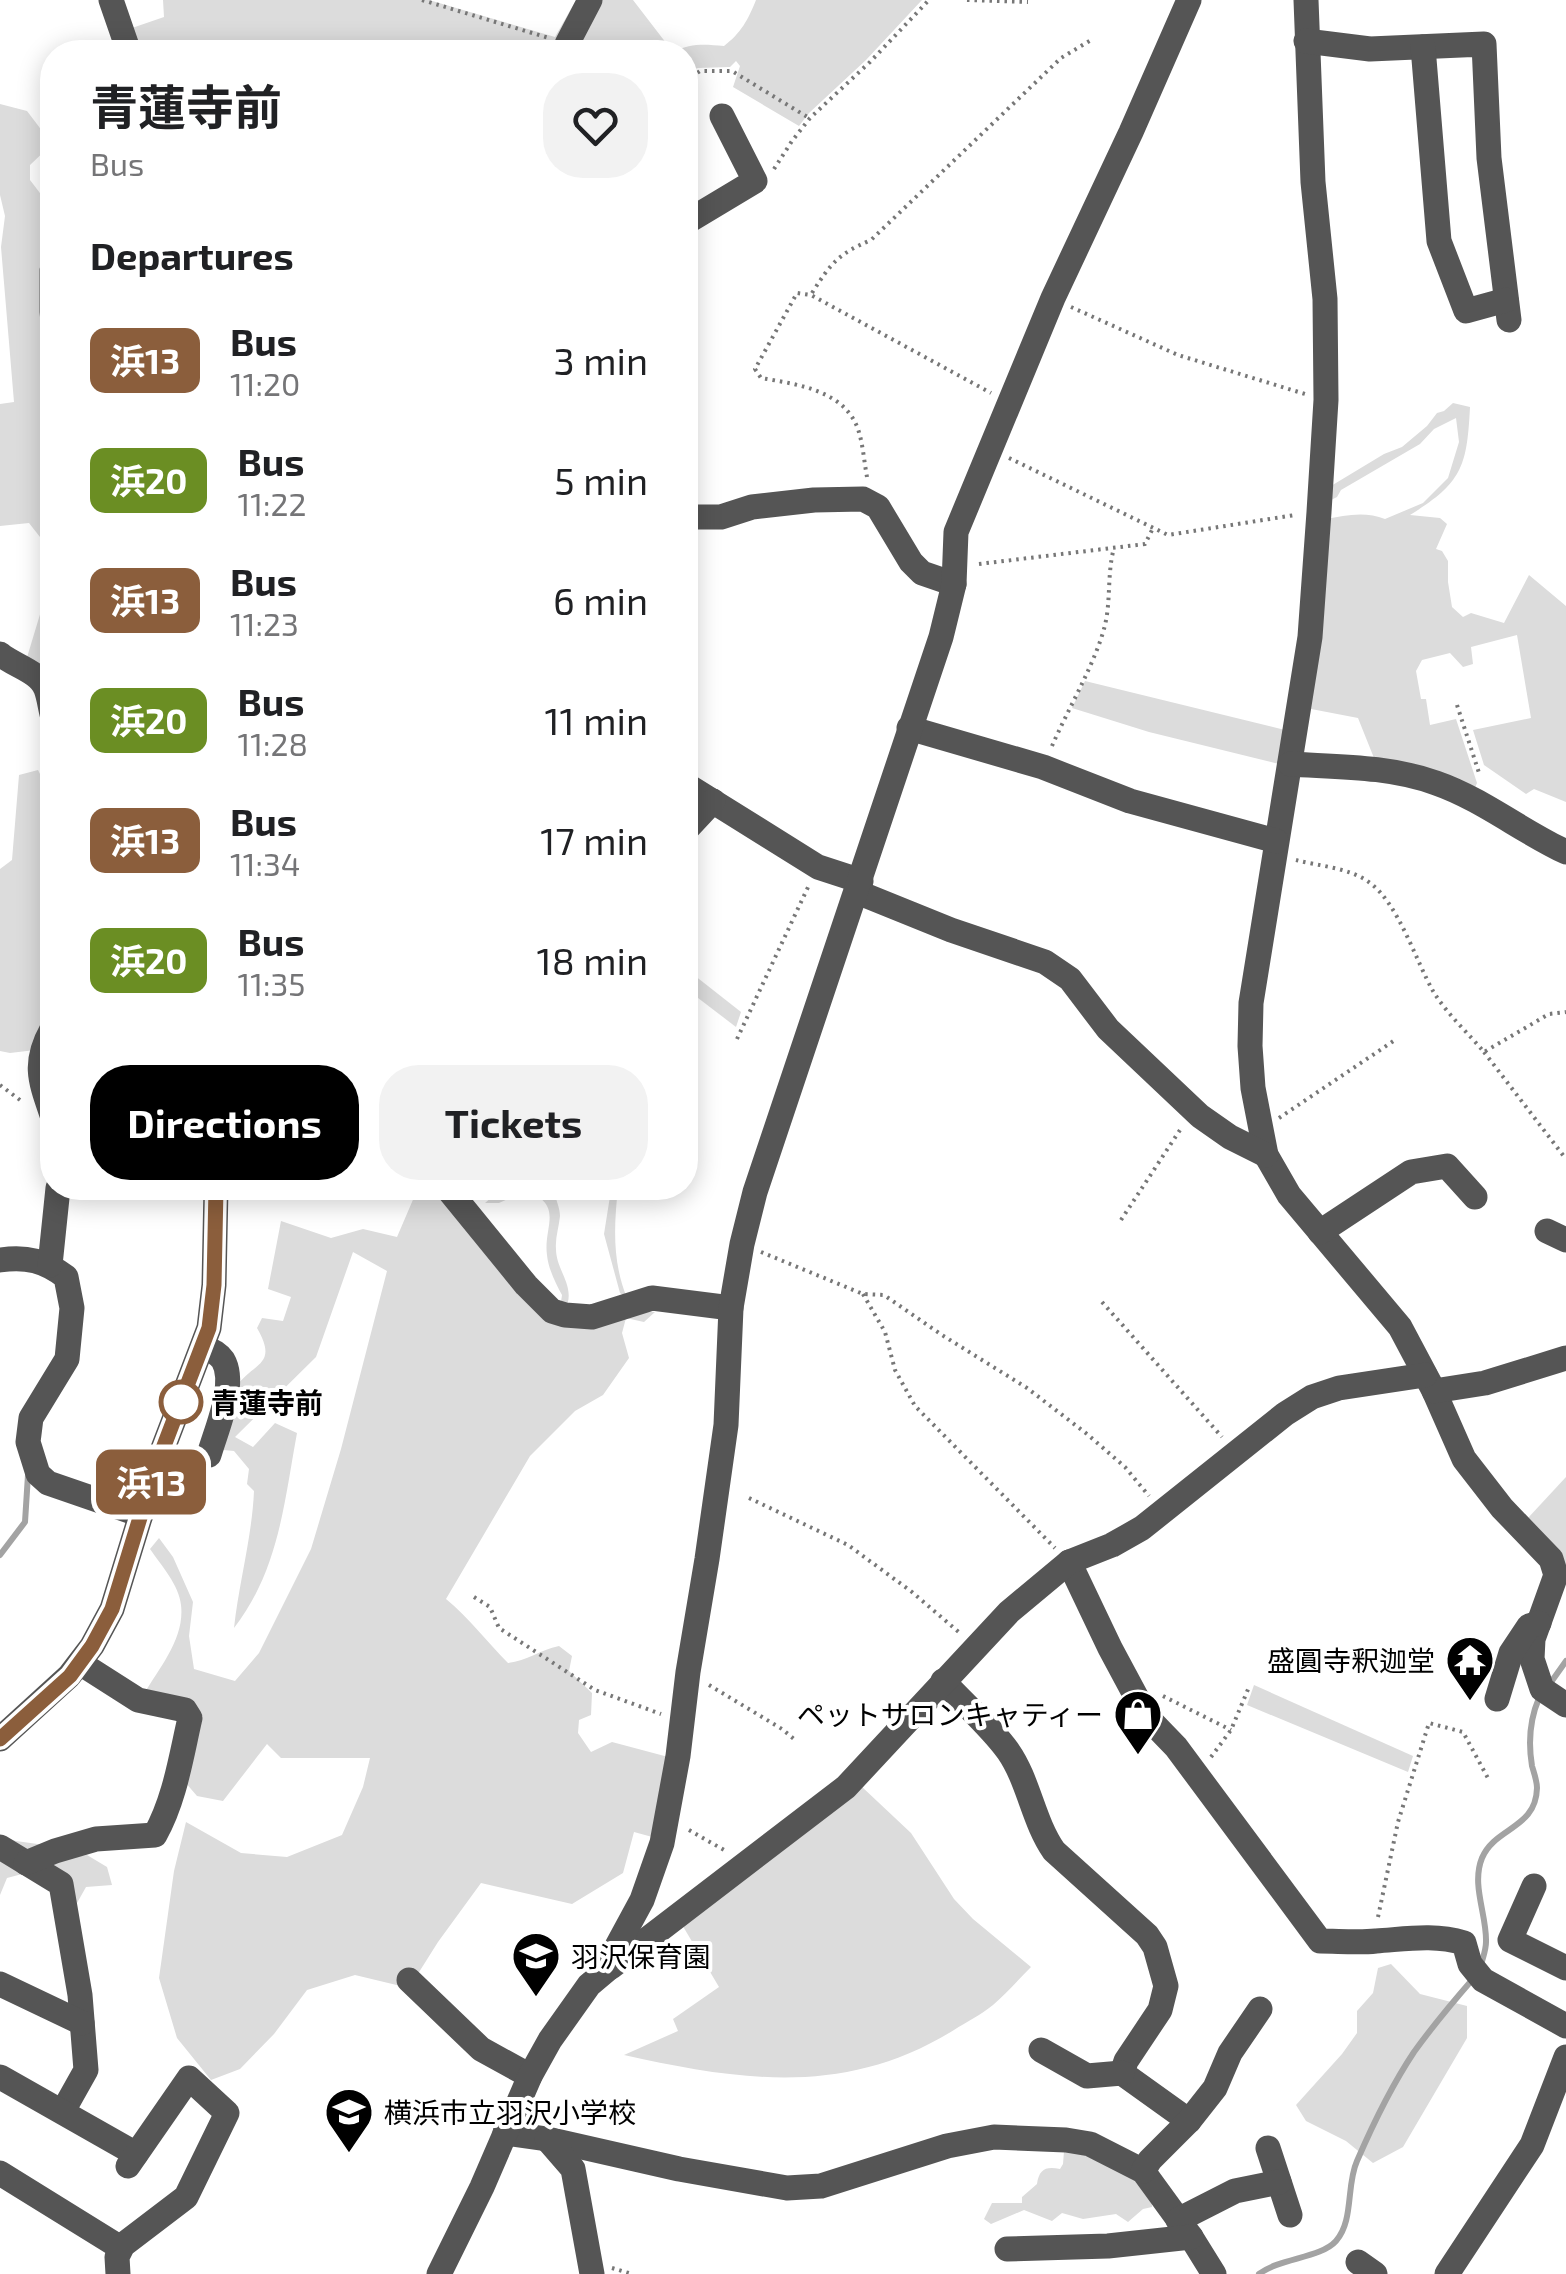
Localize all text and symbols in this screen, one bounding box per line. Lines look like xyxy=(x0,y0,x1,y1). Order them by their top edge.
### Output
button: heart xyxy=(543,73,648,178)
text: 青蓮寺前 xyxy=(90,77,282,135)
text: Bus xyxy=(90,144,144,182)
text: Departures xyxy=(90,232,294,278)
text: Bus xyxy=(230,318,297,364)
text: 3 min xyxy=(554,337,648,383)
text: 浜13 xyxy=(110,339,180,381)
text: 11:20 xyxy=(230,364,300,402)
text: Bus xyxy=(237,438,304,484)
text: 5 min xyxy=(554,457,648,503)
text: 浜20 xyxy=(110,459,187,501)
text: 11:22 xyxy=(237,484,306,522)
text: Bus xyxy=(230,558,297,604)
text: 6 min xyxy=(553,577,648,623)
text: 浜13 xyxy=(110,579,180,621)
text: 11:23 xyxy=(230,604,299,642)
text: Bus xyxy=(237,678,304,724)
text: 11 min xyxy=(544,697,648,743)
text: 浜20 xyxy=(110,699,187,741)
text: 11:28 xyxy=(237,724,308,762)
text: Bus xyxy=(230,798,297,844)
text: 17 min xyxy=(540,817,648,863)
text: 浜13 xyxy=(110,819,180,861)
text: 11:34 xyxy=(230,844,301,882)
text: Bus xyxy=(237,918,304,964)
text: 18 min xyxy=(537,937,648,983)
text: 浜20 xyxy=(110,939,187,981)
text: 11:35 xyxy=(237,964,305,1002)
button: Directions xyxy=(90,1065,359,1180)
button: Tickets xyxy=(379,1065,648,1180)
marker: 青蓮寺前 xyxy=(160,1381,202,1423)
place label: 青蓮寺前 xyxy=(211,1385,323,1419)
line badge: 浜13 xyxy=(94,1450,208,1514)
text: 浜13 xyxy=(116,1461,186,1503)
temple icon: 盛圓寺釈迦堂 xyxy=(1444,1634,1496,1702)
place label: 盛圓寺釈迦堂 xyxy=(1267,1643,1435,1677)
shop icon: ペットサロンキャティー xyxy=(1112,1688,1164,1756)
place label: ペットサロンキャティー xyxy=(797,1697,1103,1731)
school or university icon: 羽沢保育園 xyxy=(510,1930,562,1998)
place label: 羽沢保育園 xyxy=(571,1939,711,1973)
school or university icon: 横浜市立羽沢小学校 xyxy=(323,2086,375,2154)
place label: 横浜市立羽沢小学校 xyxy=(384,2095,636,2129)

